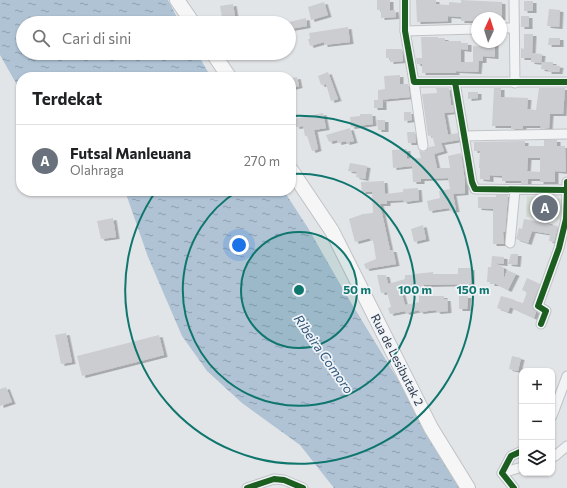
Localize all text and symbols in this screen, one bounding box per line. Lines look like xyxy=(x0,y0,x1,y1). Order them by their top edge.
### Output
north arrow xyxy=(471,12,507,48)
search box xyxy=(16,16,296,60)
icon: search xyxy=(30,27,52,49)
text: Cari di sini xyxy=(62,29,131,47)
text: Terdekat xyxy=(32,88,102,109)
text: Futsal Manleuana xyxy=(70,144,191,162)
text: A xyxy=(40,153,50,169)
text: 270 m xyxy=(244,153,280,169)
text: Olahraga xyxy=(70,162,124,178)
pin: A xyxy=(532,193,558,223)
your location xyxy=(229,235,249,255)
text: 50 m xyxy=(343,282,371,296)
text: 100 m xyxy=(398,282,432,296)
text: 150 m xyxy=(456,282,490,296)
centre of rings xyxy=(292,283,306,297)
water label: Ribeira Comoro xyxy=(291,311,357,397)
street label: Rua de Lesibutak 2 xyxy=(369,311,427,408)
map controls xyxy=(519,368,555,476)
button: + xyxy=(519,368,555,404)
button: − xyxy=(519,404,555,440)
button: layers xyxy=(519,440,555,476)

